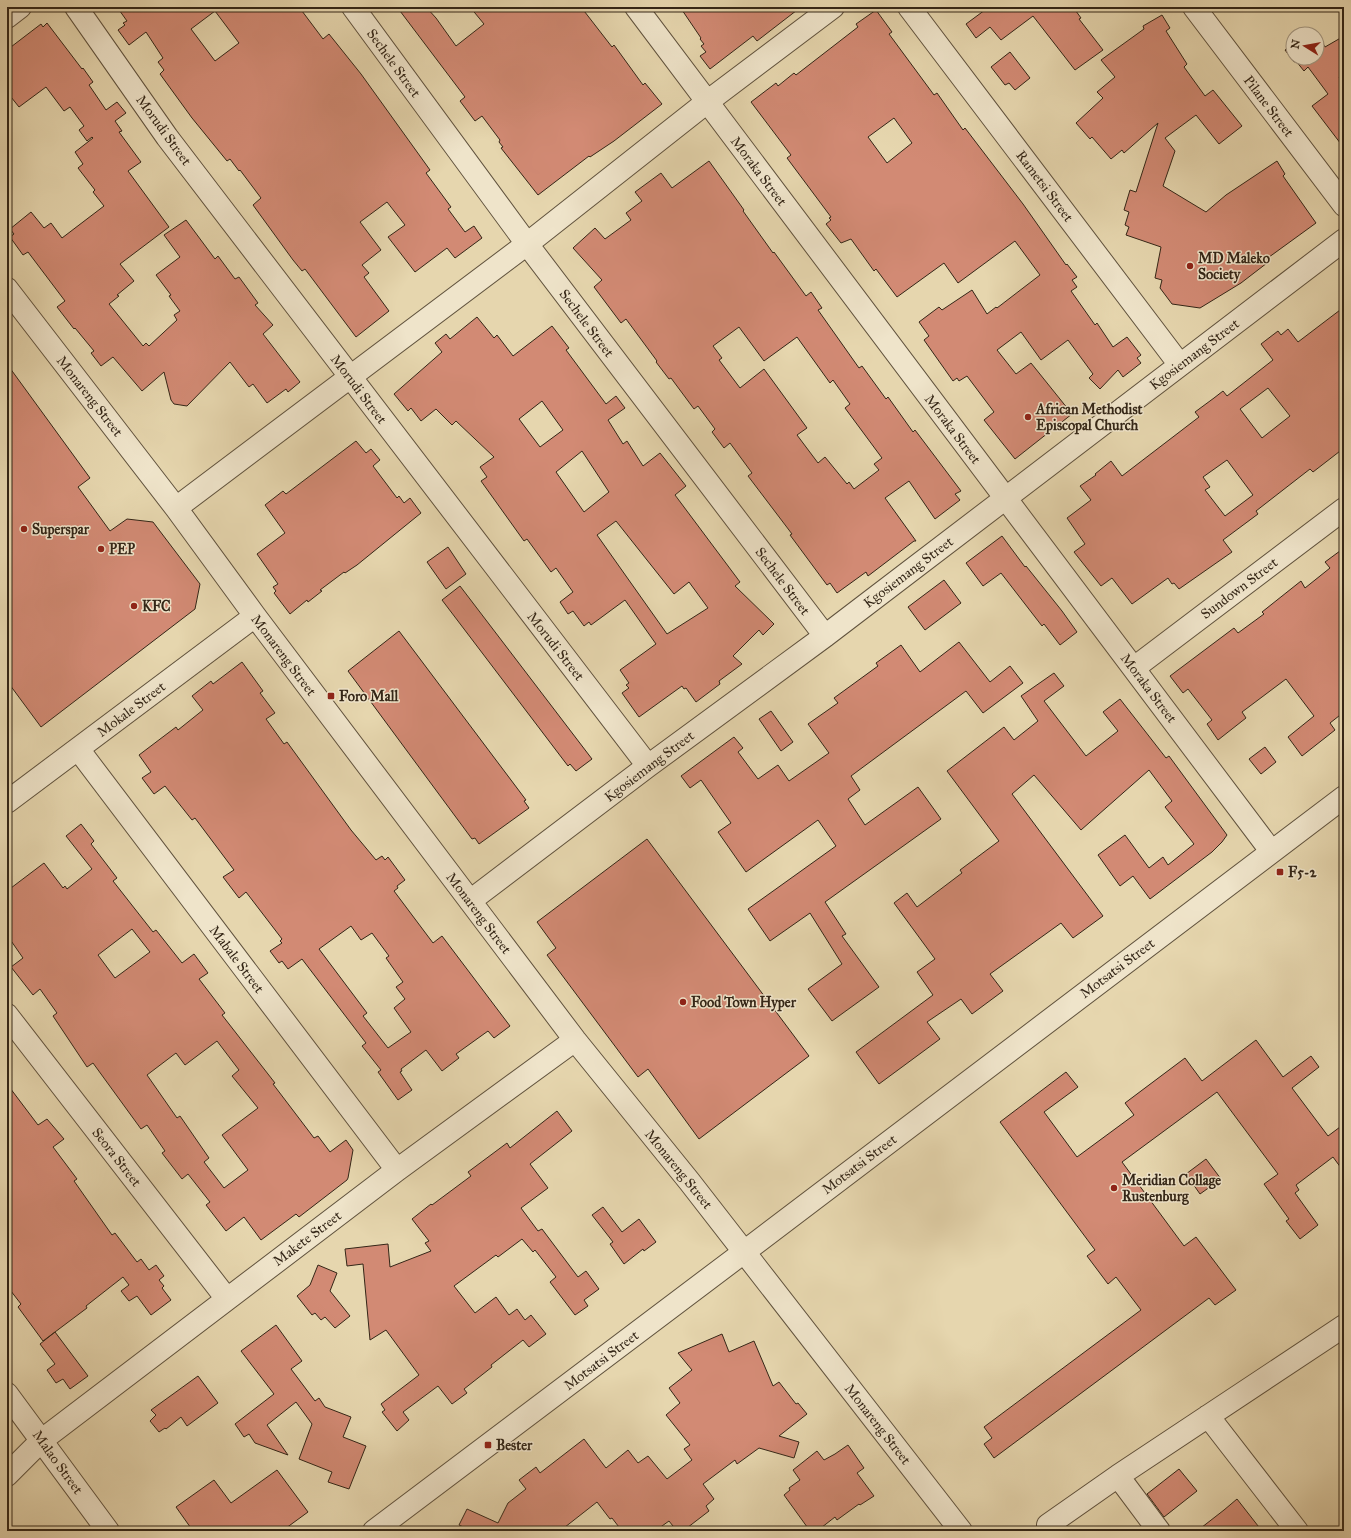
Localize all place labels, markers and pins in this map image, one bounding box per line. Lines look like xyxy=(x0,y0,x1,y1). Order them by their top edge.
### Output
place label: MD Maleko Society xyxy=(1198,250,1270,284)
marker: MD Maleko Society xyxy=(1185,261,1195,271)
place label: African Methodist Episcopal Church xyxy=(1035,401,1143,435)
marker: African Methodist Episcopal Church xyxy=(1023,412,1033,422)
place label: Superspar xyxy=(32,521,90,539)
marker: Superspar xyxy=(19,524,29,534)
place label: PEP xyxy=(109,541,135,558)
marker: PEP xyxy=(96,544,106,554)
place label: KFC xyxy=(142,598,171,615)
marker: KFC xyxy=(129,601,139,611)
place label: Foro Mall xyxy=(339,688,399,705)
marker: Foro Mall xyxy=(326,691,336,701)
place label: F5-2 xyxy=(1288,864,1317,881)
marker: F5-2 xyxy=(1275,867,1285,877)
place label: Food Town Hyper xyxy=(691,994,797,1012)
marker: Food Town Hyper xyxy=(678,997,688,1007)
place label: Meridian Collage Rustenburg xyxy=(1122,1172,1221,1206)
marker: Meridian Collage Rustenburg xyxy=(1109,1183,1119,1193)
place label: Bester xyxy=(496,1437,533,1454)
marker: Bester xyxy=(483,1440,493,1450)

